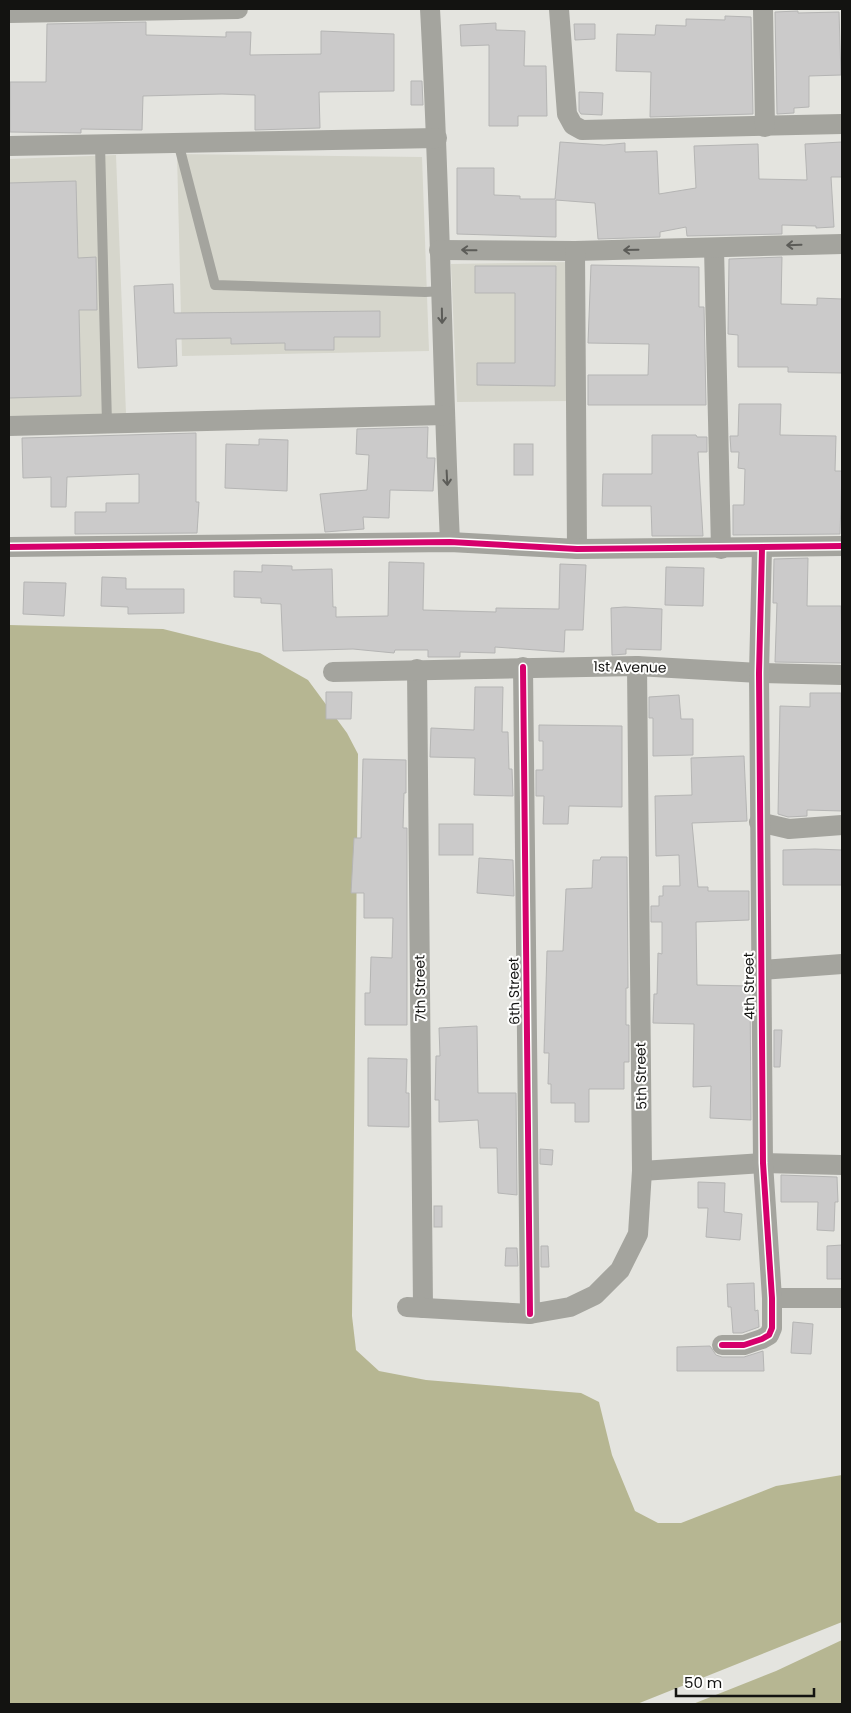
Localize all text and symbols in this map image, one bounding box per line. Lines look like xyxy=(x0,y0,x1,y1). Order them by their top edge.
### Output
one-way arrow xyxy=(786,240,802,250)
one-way arrow xyxy=(461,245,477,255)
one-way arrow xyxy=(623,245,639,254)
one-way arrow xyxy=(437,307,447,323)
one-way arrow xyxy=(443,470,452,486)
street label: 1st Avenue xyxy=(593,656,667,678)
street label: 4th Street xyxy=(738,952,760,1020)
street label: 7th Street xyxy=(409,955,431,1021)
street label: 6th Street xyxy=(503,957,525,1025)
street label: 5th Street xyxy=(630,1042,652,1110)
scale bar xyxy=(676,1666,814,1698)
text: 50 m xyxy=(684,1672,722,1693)

